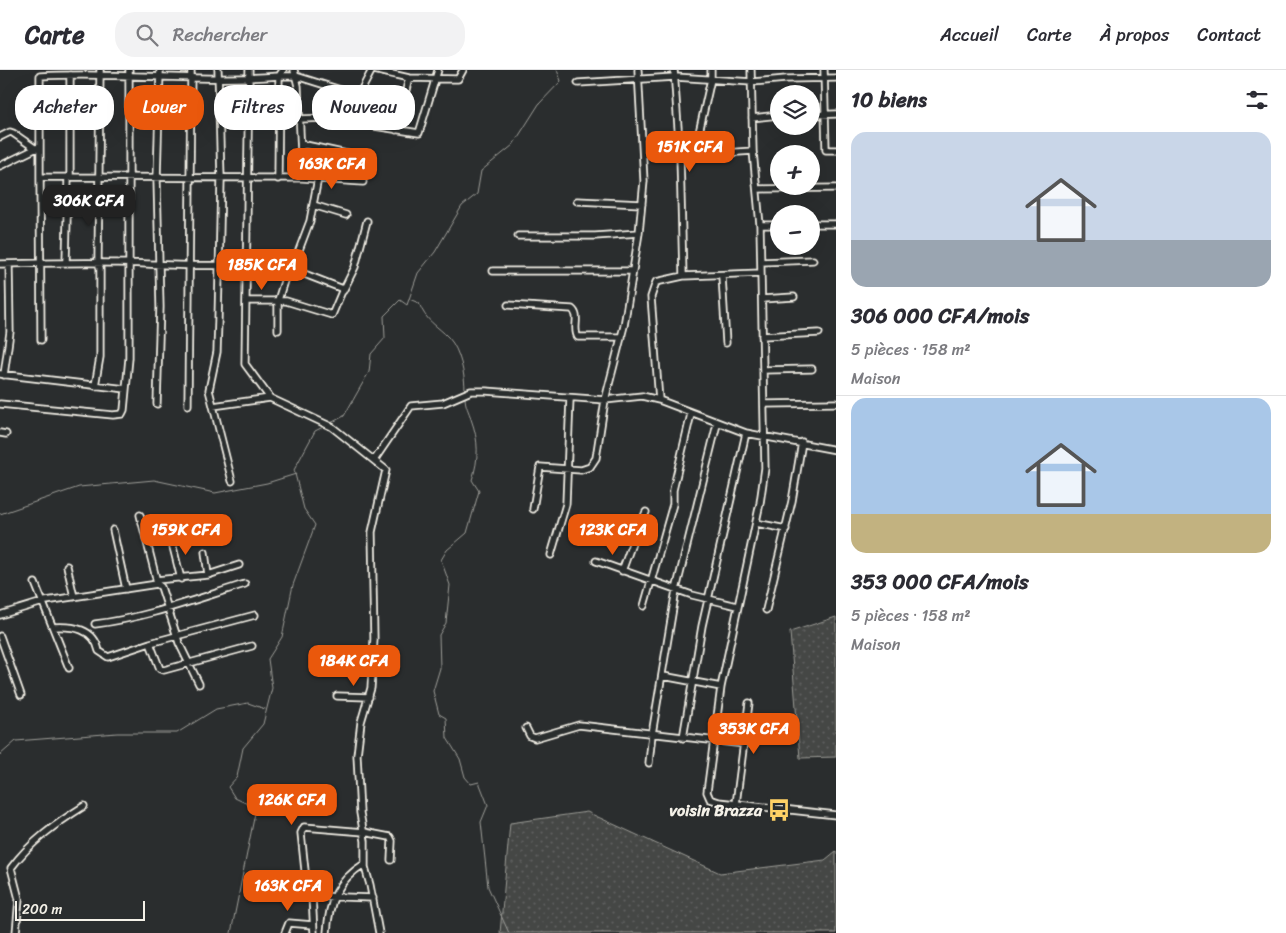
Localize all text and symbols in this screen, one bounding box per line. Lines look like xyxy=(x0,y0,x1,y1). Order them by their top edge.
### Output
search box xyxy=(115,12,465,57)
text: Carte xyxy=(25,14,85,56)
text: Rechercher xyxy=(173,18,267,51)
text: Accueil xyxy=(940,19,999,51)
text: Carte xyxy=(1027,19,1072,51)
text: À propos xyxy=(1100,19,1169,51)
text: Contact xyxy=(1197,19,1261,51)
icon: search xyxy=(133,21,161,49)
text: 10 biens xyxy=(851,81,927,119)
chip: Acheter xyxy=(15,85,114,130)
chip: Louer xyxy=(124,85,204,130)
chip: Filtres xyxy=(214,85,302,130)
chip: Nouveau xyxy=(312,85,415,130)
map controls xyxy=(770,85,820,255)
button: layers xyxy=(770,85,820,135)
icon: filters xyxy=(1243,86,1271,114)
pin: 151K CFA xyxy=(638,131,742,173)
text: 151K CFA xyxy=(657,132,723,161)
button: + xyxy=(770,145,820,195)
pin: 163K CFA xyxy=(280,148,384,190)
text: 163K CFA xyxy=(298,149,366,178)
icon: home xyxy=(1016,165,1106,255)
pin: 306K CFA xyxy=(37,184,141,227)
text: 306K CFA xyxy=(53,186,125,215)
button: − xyxy=(770,205,820,255)
pin: 185K CFA xyxy=(210,248,314,291)
text: 185K CFA xyxy=(227,250,297,279)
text: 306 000 CFA/mois xyxy=(851,297,1029,335)
text: 5 pièces · 158 m² xyxy=(851,335,970,364)
text: Maison xyxy=(851,364,900,393)
icon: home xyxy=(1016,430,1106,520)
pin: 159K CFA xyxy=(134,514,238,556)
pin: 123K CFA xyxy=(561,514,665,556)
text: 159K CFA xyxy=(151,515,221,544)
text: 123K CFA xyxy=(579,515,647,544)
text: 353 000 CFA/mois xyxy=(851,563,1029,601)
text: 5 pièces · 158 m² xyxy=(851,601,970,630)
text: Maison xyxy=(851,630,900,659)
pin: 184K CFA xyxy=(302,644,406,687)
text: 184K CFA xyxy=(319,646,389,675)
pin: 353K CFA xyxy=(702,712,806,755)
text: 353K CFA xyxy=(719,714,789,743)
pin: 126K CFA xyxy=(240,784,344,826)
text: 126K CFA xyxy=(258,785,326,814)
place label: voisin Brazza xyxy=(669,796,763,825)
bus stop icon: voisin Brazza xyxy=(766,797,792,823)
pin: 163K CFA xyxy=(236,870,340,912)
text: 163K CFA xyxy=(254,871,322,900)
text: 200 m xyxy=(22,897,62,922)
scale bar xyxy=(15,898,145,921)

